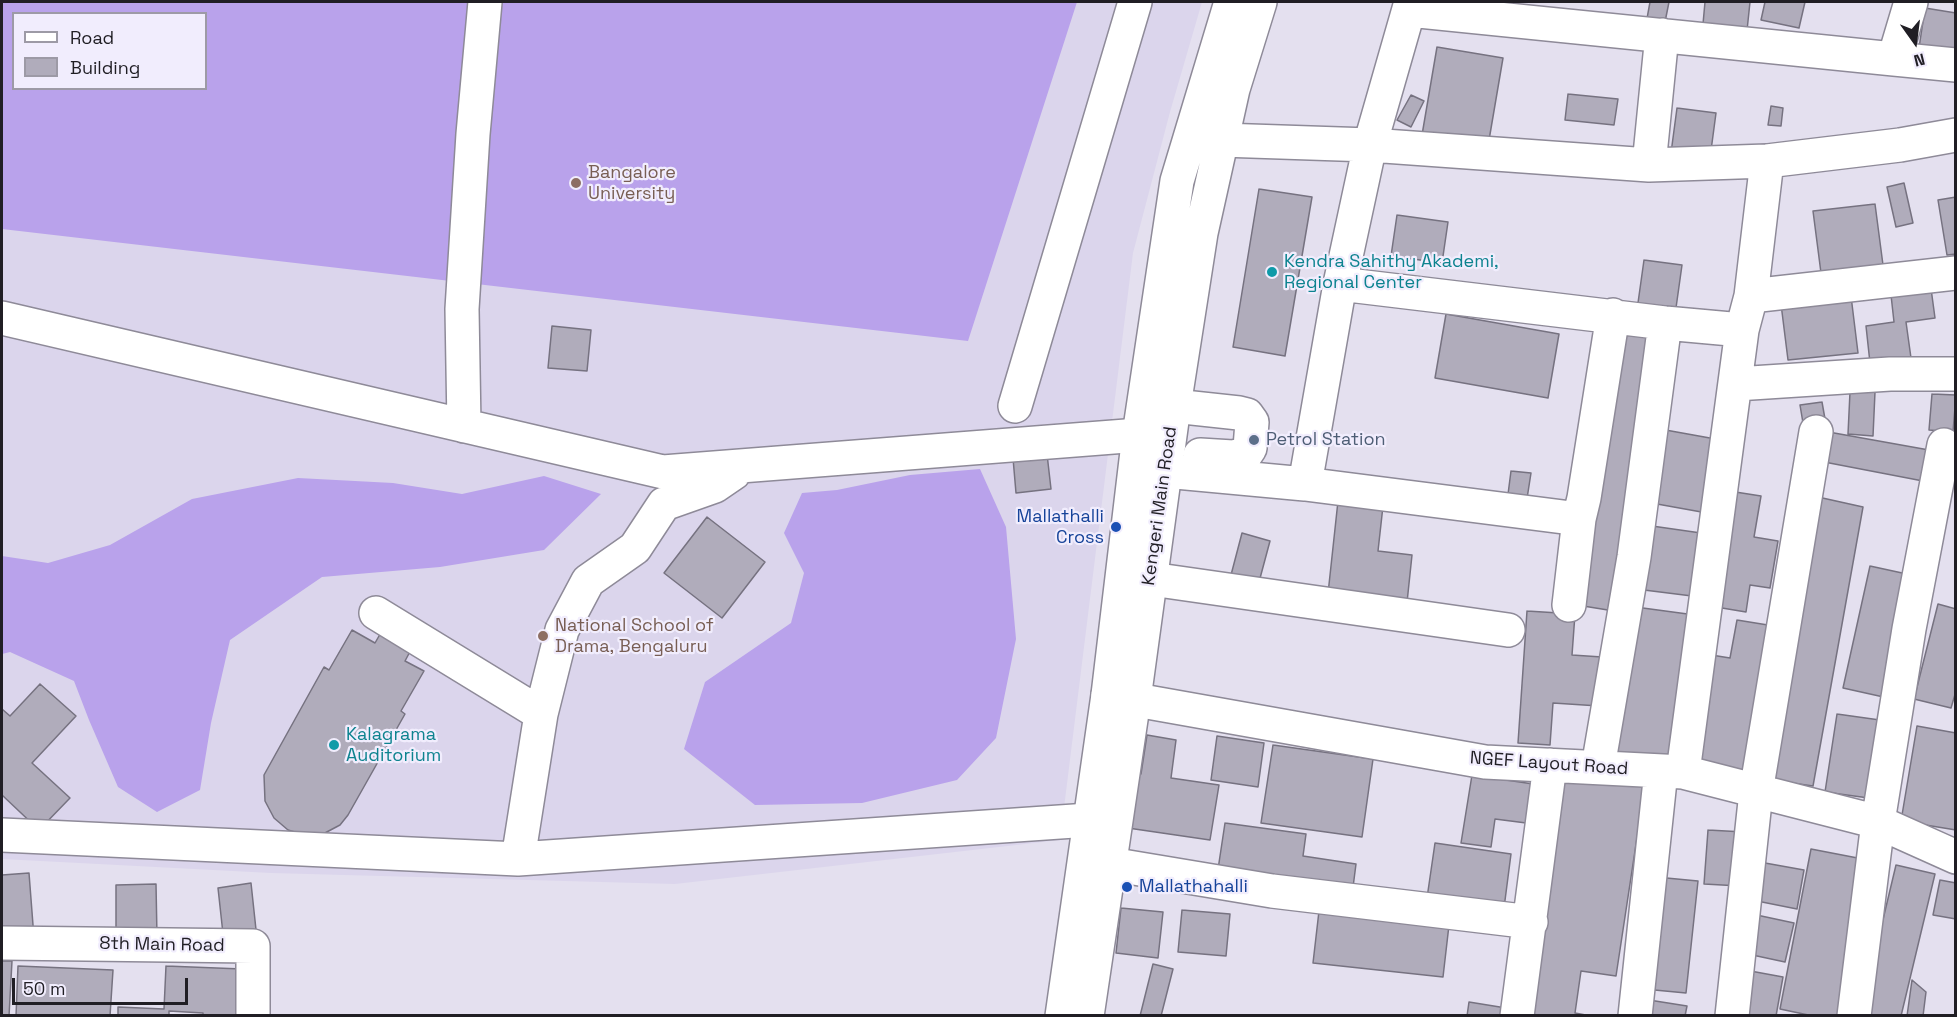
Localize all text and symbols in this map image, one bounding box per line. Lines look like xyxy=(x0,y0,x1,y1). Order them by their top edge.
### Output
legend xyxy=(12,12,207,90)
north arrow xyxy=(1885,12,1945,72)
text: Road xyxy=(70,26,114,49)
text: N xyxy=(1912,48,1927,71)
text: Building xyxy=(70,56,140,79)
place label: Bangalore University xyxy=(588,162,676,204)
marker: Bangalore University xyxy=(569,176,583,190)
place label: Kendra Sahithy Akademi, Regional Center xyxy=(1284,251,1499,294)
marker: Kendra Sahithy Akademi, Regional Center xyxy=(1265,265,1279,279)
street label: Kengeri Main Road xyxy=(1138,425,1182,587)
place label: Petrol Station xyxy=(1266,429,1386,451)
marker: Petrol Station xyxy=(1247,433,1261,447)
place label: Mallathalli Cross xyxy=(1017,506,1104,548)
marker: Mallathalli Cross xyxy=(1109,520,1123,534)
place label: National School of Drama, Bengaluru xyxy=(555,615,714,658)
marker: National School of Drama, Bengaluru xyxy=(536,629,550,643)
place label: Kalagrama Auditorium xyxy=(346,724,441,766)
marker: Kalagrama Auditorium xyxy=(327,738,341,752)
street label: NGEF Layout Road xyxy=(1469,748,1629,780)
place label: Mallathahalli xyxy=(1139,876,1248,898)
marker: Mallathahalli xyxy=(1120,880,1134,894)
street label: 8th Main Road xyxy=(99,933,225,957)
scale bar xyxy=(15,966,190,1004)
text: 50 m xyxy=(23,977,65,1000)

